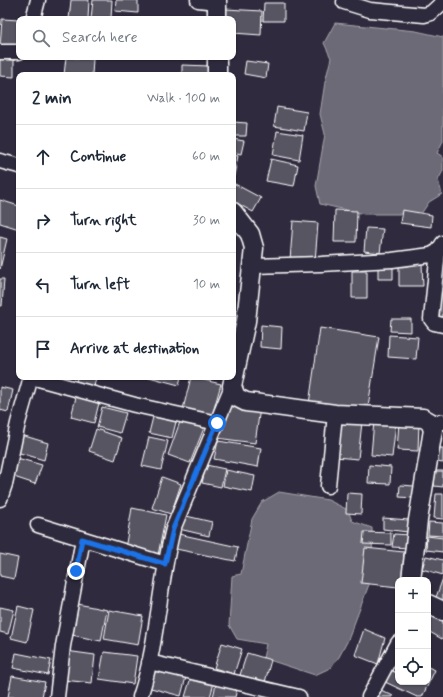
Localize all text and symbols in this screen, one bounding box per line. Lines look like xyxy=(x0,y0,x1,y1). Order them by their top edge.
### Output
search box xyxy=(16,16,236,60)
icon: search xyxy=(30,27,52,49)
text: Search here xyxy=(62,28,138,48)
text: 2 min xyxy=(32,87,72,109)
text: Walk · 100 m xyxy=(147,90,220,107)
icon: ahead xyxy=(32,146,54,168)
text: Continue xyxy=(70,147,126,167)
text: 60 m xyxy=(192,148,220,165)
icon: right xyxy=(32,210,54,232)
text: Turn right xyxy=(70,211,137,231)
text: 30 m xyxy=(193,212,220,229)
icon: left xyxy=(32,274,54,296)
text: Turn left xyxy=(70,275,130,295)
text: 10 m xyxy=(193,276,220,293)
icon: arrive xyxy=(32,338,54,360)
text: Arrive at destination xyxy=(70,339,199,359)
route start xyxy=(208,414,226,432)
route end xyxy=(67,562,85,580)
map controls xyxy=(395,577,431,685)
button: + xyxy=(395,577,431,613)
button: − xyxy=(395,613,431,649)
button: locate xyxy=(395,649,431,685)

